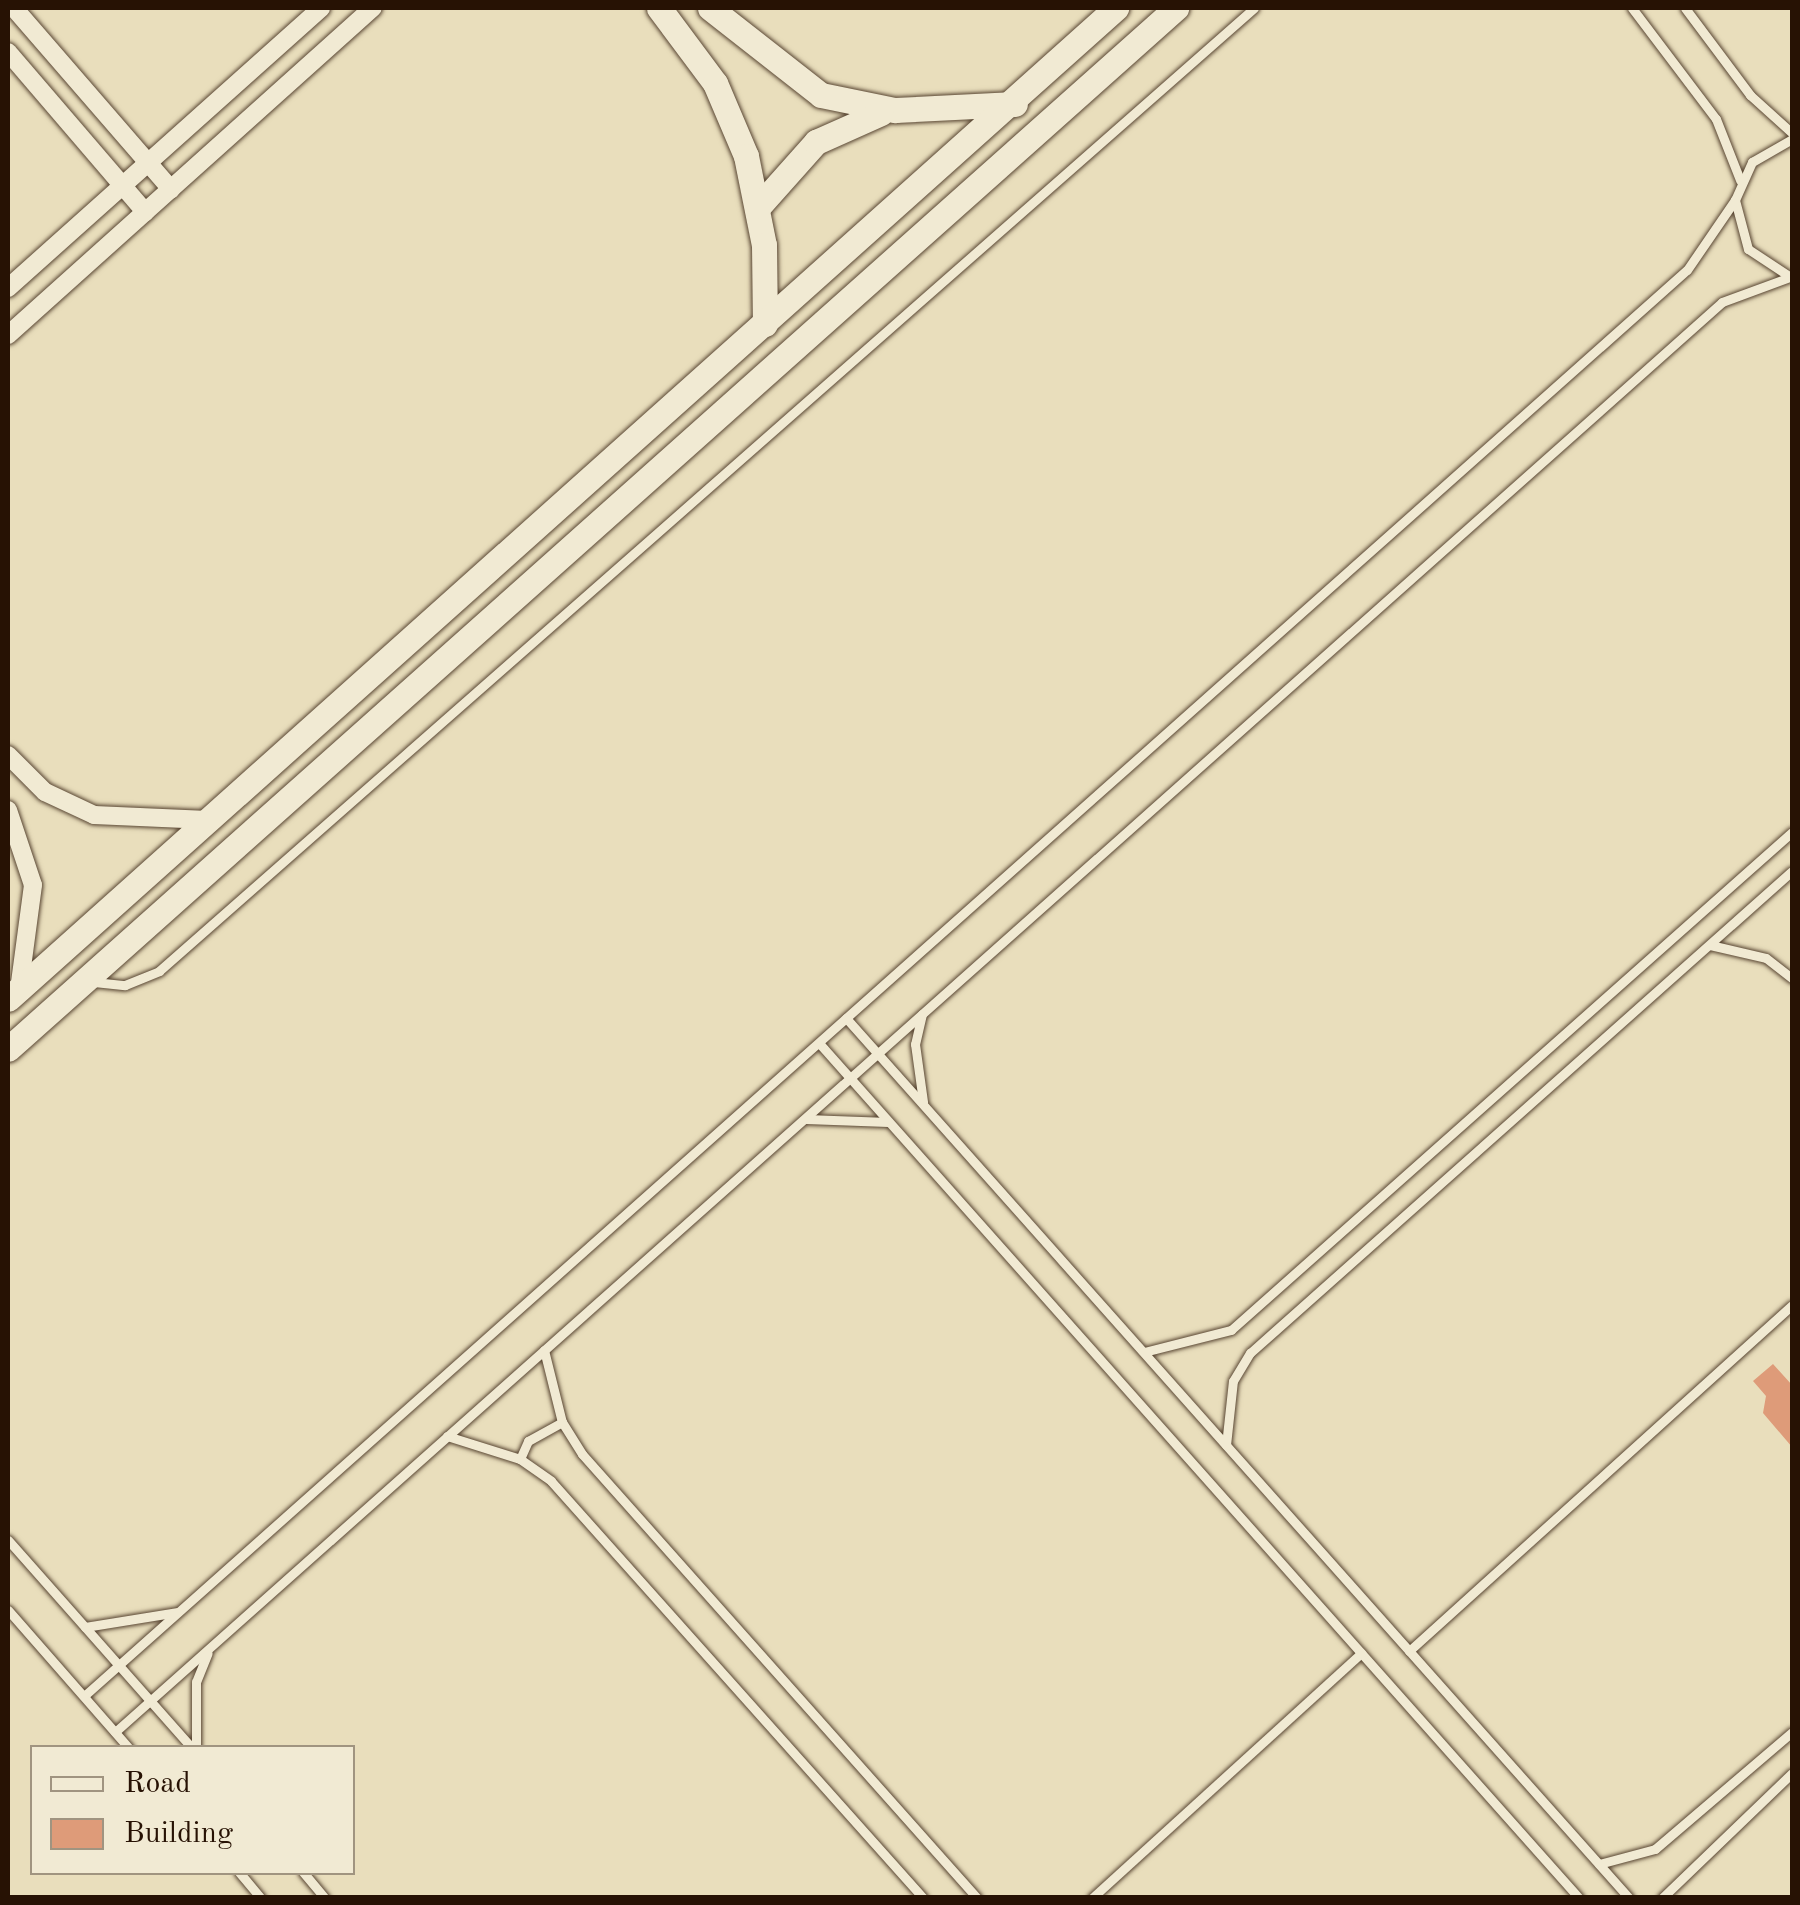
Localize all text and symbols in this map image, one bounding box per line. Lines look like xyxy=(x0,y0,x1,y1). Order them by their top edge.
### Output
legend xyxy=(30,1745,355,1875)
text: Road xyxy=(124,1769,191,1799)
text: Building xyxy=(124,1819,233,1849)

